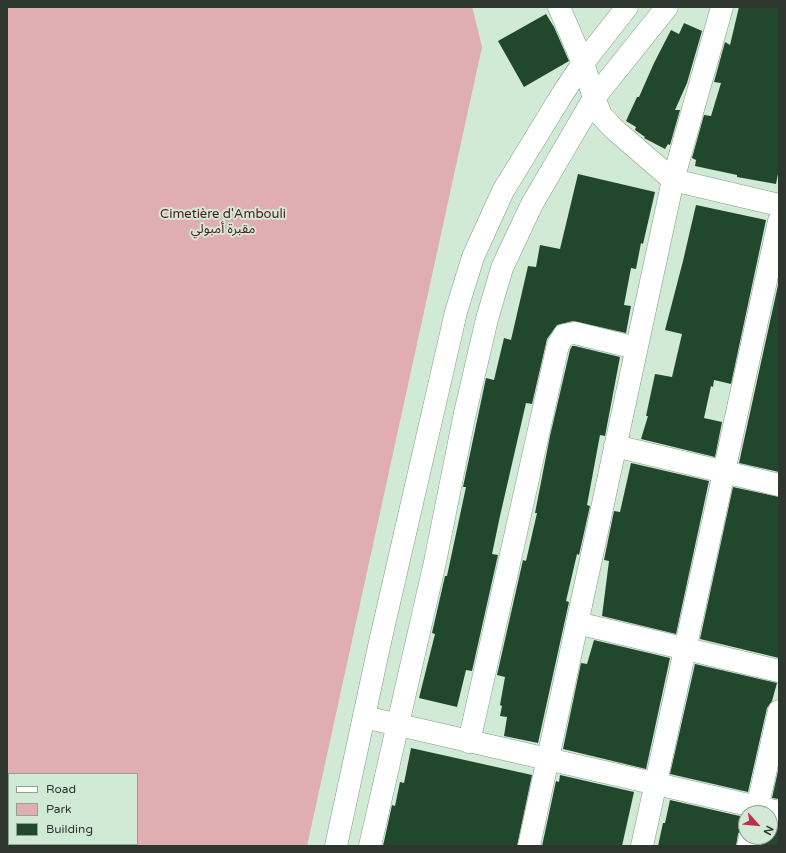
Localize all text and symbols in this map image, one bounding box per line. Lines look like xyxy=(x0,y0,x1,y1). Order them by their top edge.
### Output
park label: Cimetière d'Ambouli مقبرة أمبولي xyxy=(160,207,286,238)
legend xyxy=(8,773,138,845)
text: Road xyxy=(46,782,76,796)
text: Park xyxy=(46,802,72,816)
north arrow xyxy=(738,805,778,845)
text: Building xyxy=(46,822,93,836)
text: N xyxy=(760,823,776,837)

